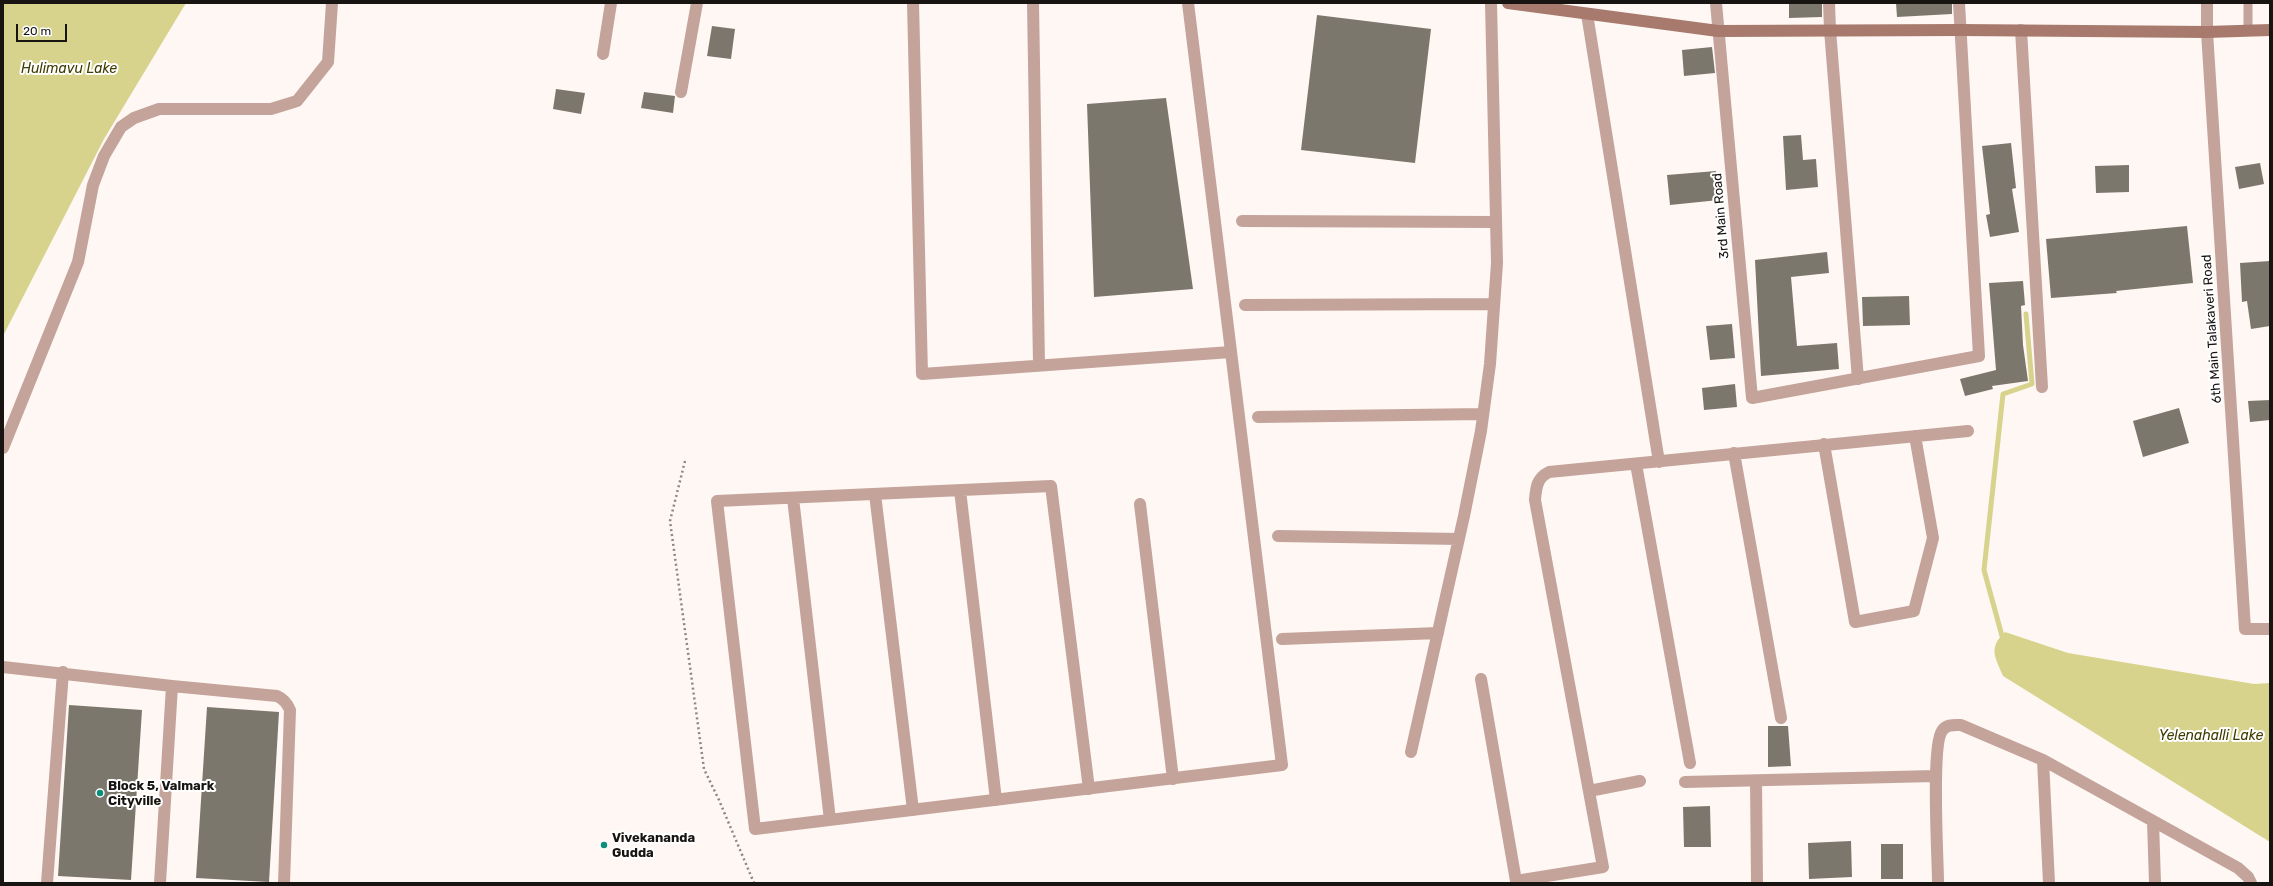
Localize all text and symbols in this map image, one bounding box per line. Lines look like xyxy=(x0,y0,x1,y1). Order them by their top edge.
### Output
scale bar xyxy=(18,16,69,42)
text: 20 m xyxy=(23,24,51,38)
water label: Hulimavu Lake xyxy=(21,61,117,77)
street label: 3rd Main Road xyxy=(1709,172,1733,260)
street label: 6th Main Talakaveri Road xyxy=(2199,254,2225,404)
water label: Yelenahalli Lake xyxy=(2159,728,2263,744)
place label: Block 5, Valmark Cityville xyxy=(108,778,214,809)
marker: Block 5, Valmark Cityville xyxy=(95,788,105,798)
place label: Vivekananda Gudda xyxy=(612,830,695,861)
marker: Vivekananda Gudda xyxy=(599,840,609,850)

